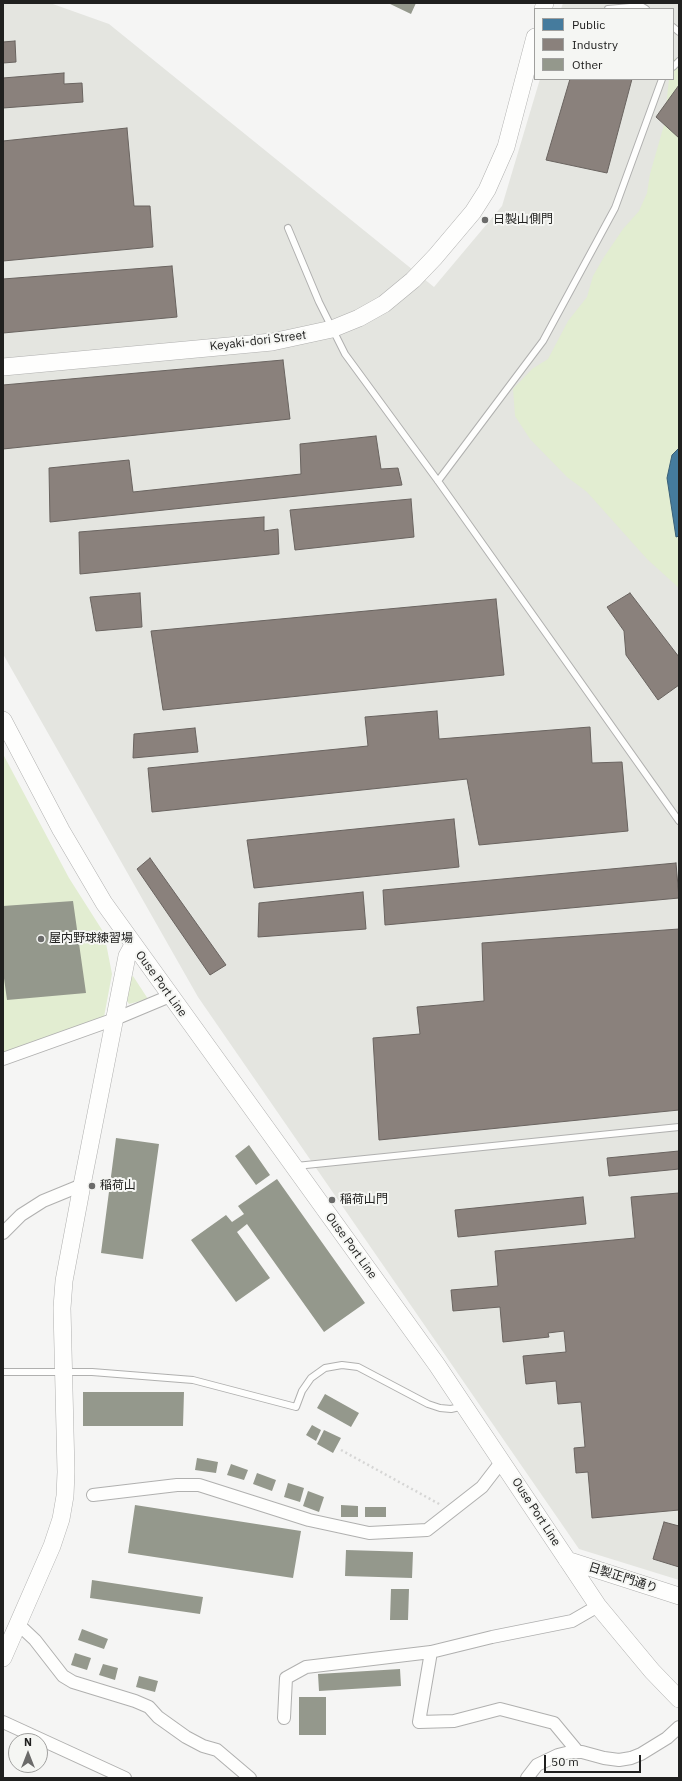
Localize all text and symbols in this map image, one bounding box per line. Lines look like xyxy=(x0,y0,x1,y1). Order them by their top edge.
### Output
legend xyxy=(534,8,674,80)
text: Public xyxy=(572,17,605,32)
text: Industry xyxy=(572,37,618,52)
text: Other xyxy=(572,57,603,72)
place label: 日製山側門 xyxy=(493,213,553,227)
marker: 日製山側門 xyxy=(480,215,490,225)
street label: Keyaki-dori Street xyxy=(209,328,307,354)
place label: 屋内野球練習場 xyxy=(49,932,133,946)
marker: 屋内野球練習場 xyxy=(36,934,46,944)
street label: Ouse Port Line xyxy=(132,948,190,1020)
place label: 稲荷山 xyxy=(100,1179,136,1193)
marker: 稲荷山 xyxy=(87,1181,97,1191)
place label: 稲荷山門 xyxy=(340,1193,388,1207)
marker: 稲荷山門 xyxy=(327,1195,337,1205)
street label: Ouse Port Line xyxy=(322,1210,380,1282)
street label: Ouse Port Line xyxy=(509,1475,563,1549)
street label: 日製正門通り xyxy=(587,1560,659,1596)
north arrow xyxy=(8,1733,48,1773)
text: N xyxy=(24,1735,32,1749)
scale bar xyxy=(546,1747,643,1773)
text: 50 m xyxy=(551,1754,579,1769)

